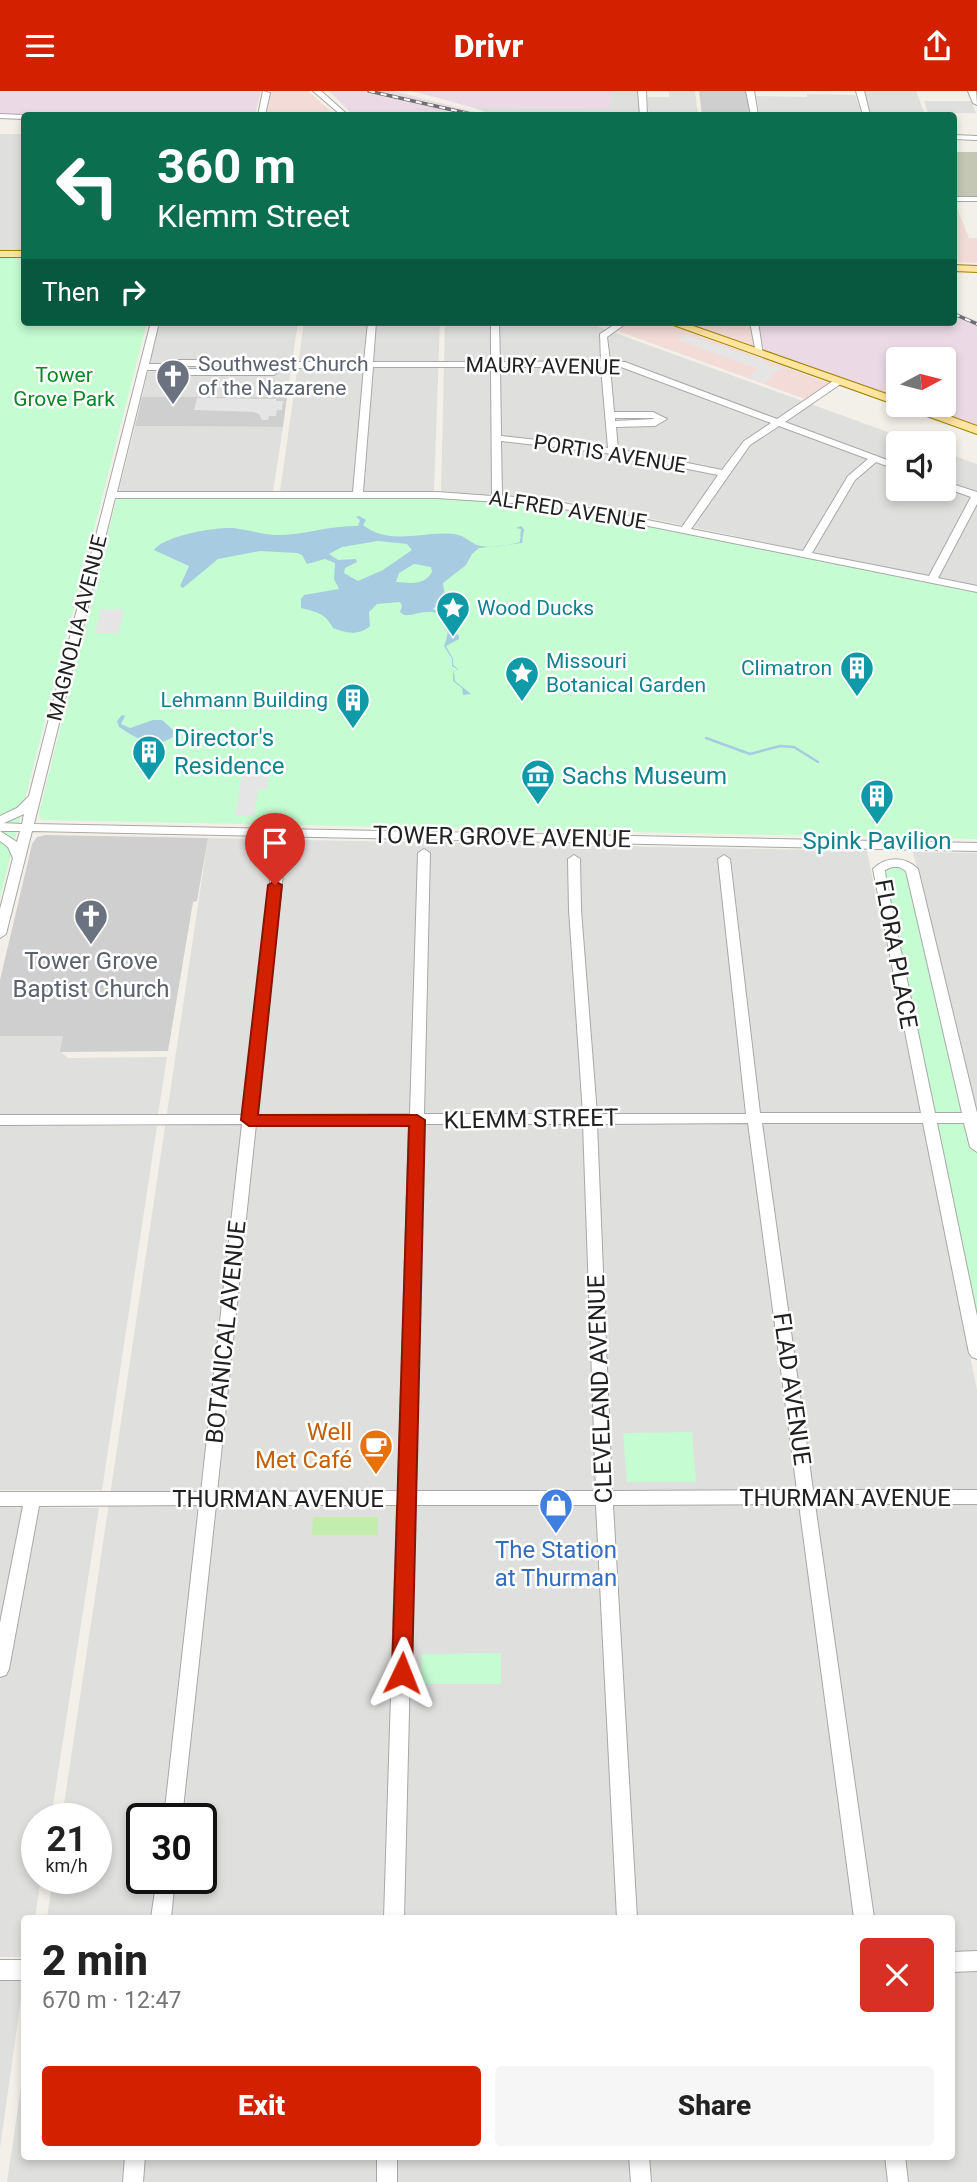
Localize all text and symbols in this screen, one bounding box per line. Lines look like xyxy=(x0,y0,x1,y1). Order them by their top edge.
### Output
icon: menu xyxy=(21,27,59,65)
text: Drivr xyxy=(454,27,523,65)
icon: share xyxy=(918,27,956,65)
text: 360 m xyxy=(157,138,296,195)
icon: left xyxy=(42,140,133,231)
text: Klemm Street xyxy=(157,197,350,235)
icon: right xyxy=(114,273,152,311)
text: Then xyxy=(42,277,100,307)
north arrow xyxy=(886,347,956,417)
map controls xyxy=(886,347,956,501)
place label: Southwest Church of the Nazarene xyxy=(198,352,369,400)
street label: MAURY AVENUE xyxy=(466,353,621,379)
church icon: Southwest Church of the Nazarene xyxy=(154,357,192,406)
park label: Tower Grove Park xyxy=(13,363,115,411)
street label: PORTIS AVENUE xyxy=(532,430,688,478)
button: sound xyxy=(886,431,956,501)
street label: ALFRED AVENUE xyxy=(488,486,649,534)
street label: MAGNOLIA AVENUE xyxy=(42,533,112,723)
place icon: Wood Ducks xyxy=(434,589,472,638)
place label: Wood Ducks xyxy=(477,596,594,620)
place label: Missouri Botanical Garden xyxy=(546,649,706,697)
building icon: Climatron xyxy=(838,649,876,698)
place icon: Missouri Botanical Garden xyxy=(503,654,541,703)
place label: Climatron xyxy=(741,656,832,680)
building icon: Lehmann Building xyxy=(334,681,372,730)
place label: Lehmann Building xyxy=(161,688,328,712)
place label: Director's Residence xyxy=(174,724,285,780)
building icon: Director's Residence xyxy=(130,733,168,782)
museum icon: Sachs Museum xyxy=(519,757,557,806)
place label: Sachs Museum xyxy=(562,762,727,790)
building icon: Spink Pavilion xyxy=(858,777,896,826)
pin xyxy=(245,813,305,885)
street label: TOWER GROVE AVENUE xyxy=(373,821,631,853)
icon: arrive xyxy=(256,824,294,862)
place label: Spink Pavilion xyxy=(803,827,951,855)
street label: FLORA PLACE xyxy=(869,877,923,1031)
church icon: Tower Grove Baptist Church xyxy=(72,897,110,946)
place label: Tower Grove Baptist Church xyxy=(12,947,170,1003)
street label: KLEMM STREET xyxy=(443,1103,619,1135)
street label: BOTANICAL AVENUE xyxy=(200,1219,252,1445)
street label: CLEVELAND AVENUE xyxy=(582,1274,618,1504)
street label: FLAD AVENUE xyxy=(767,1311,817,1467)
place label: Well Met Café xyxy=(255,1418,352,1474)
cafe icon: Well Met Café xyxy=(357,1427,395,1476)
street label: THURMAN AVENUE xyxy=(739,1484,951,1512)
street label: THURMAN AVENUE xyxy=(172,1485,384,1513)
shop icon: The Station at Thurman xyxy=(537,1486,575,1535)
place label: The Station at Thurman xyxy=(495,1536,617,1592)
position arrow xyxy=(365,1636,439,1710)
speed limit sign: 30 xyxy=(126,1803,217,1894)
text: 21 xyxy=(46,1819,87,1860)
text: km/h xyxy=(45,1855,88,1876)
text: 2 min xyxy=(42,1936,148,1985)
button: close xyxy=(860,1938,934,2012)
text: 670 m · 12:47 xyxy=(42,1987,181,2014)
button: Exit xyxy=(42,2066,481,2146)
button: Share xyxy=(495,2066,934,2146)

